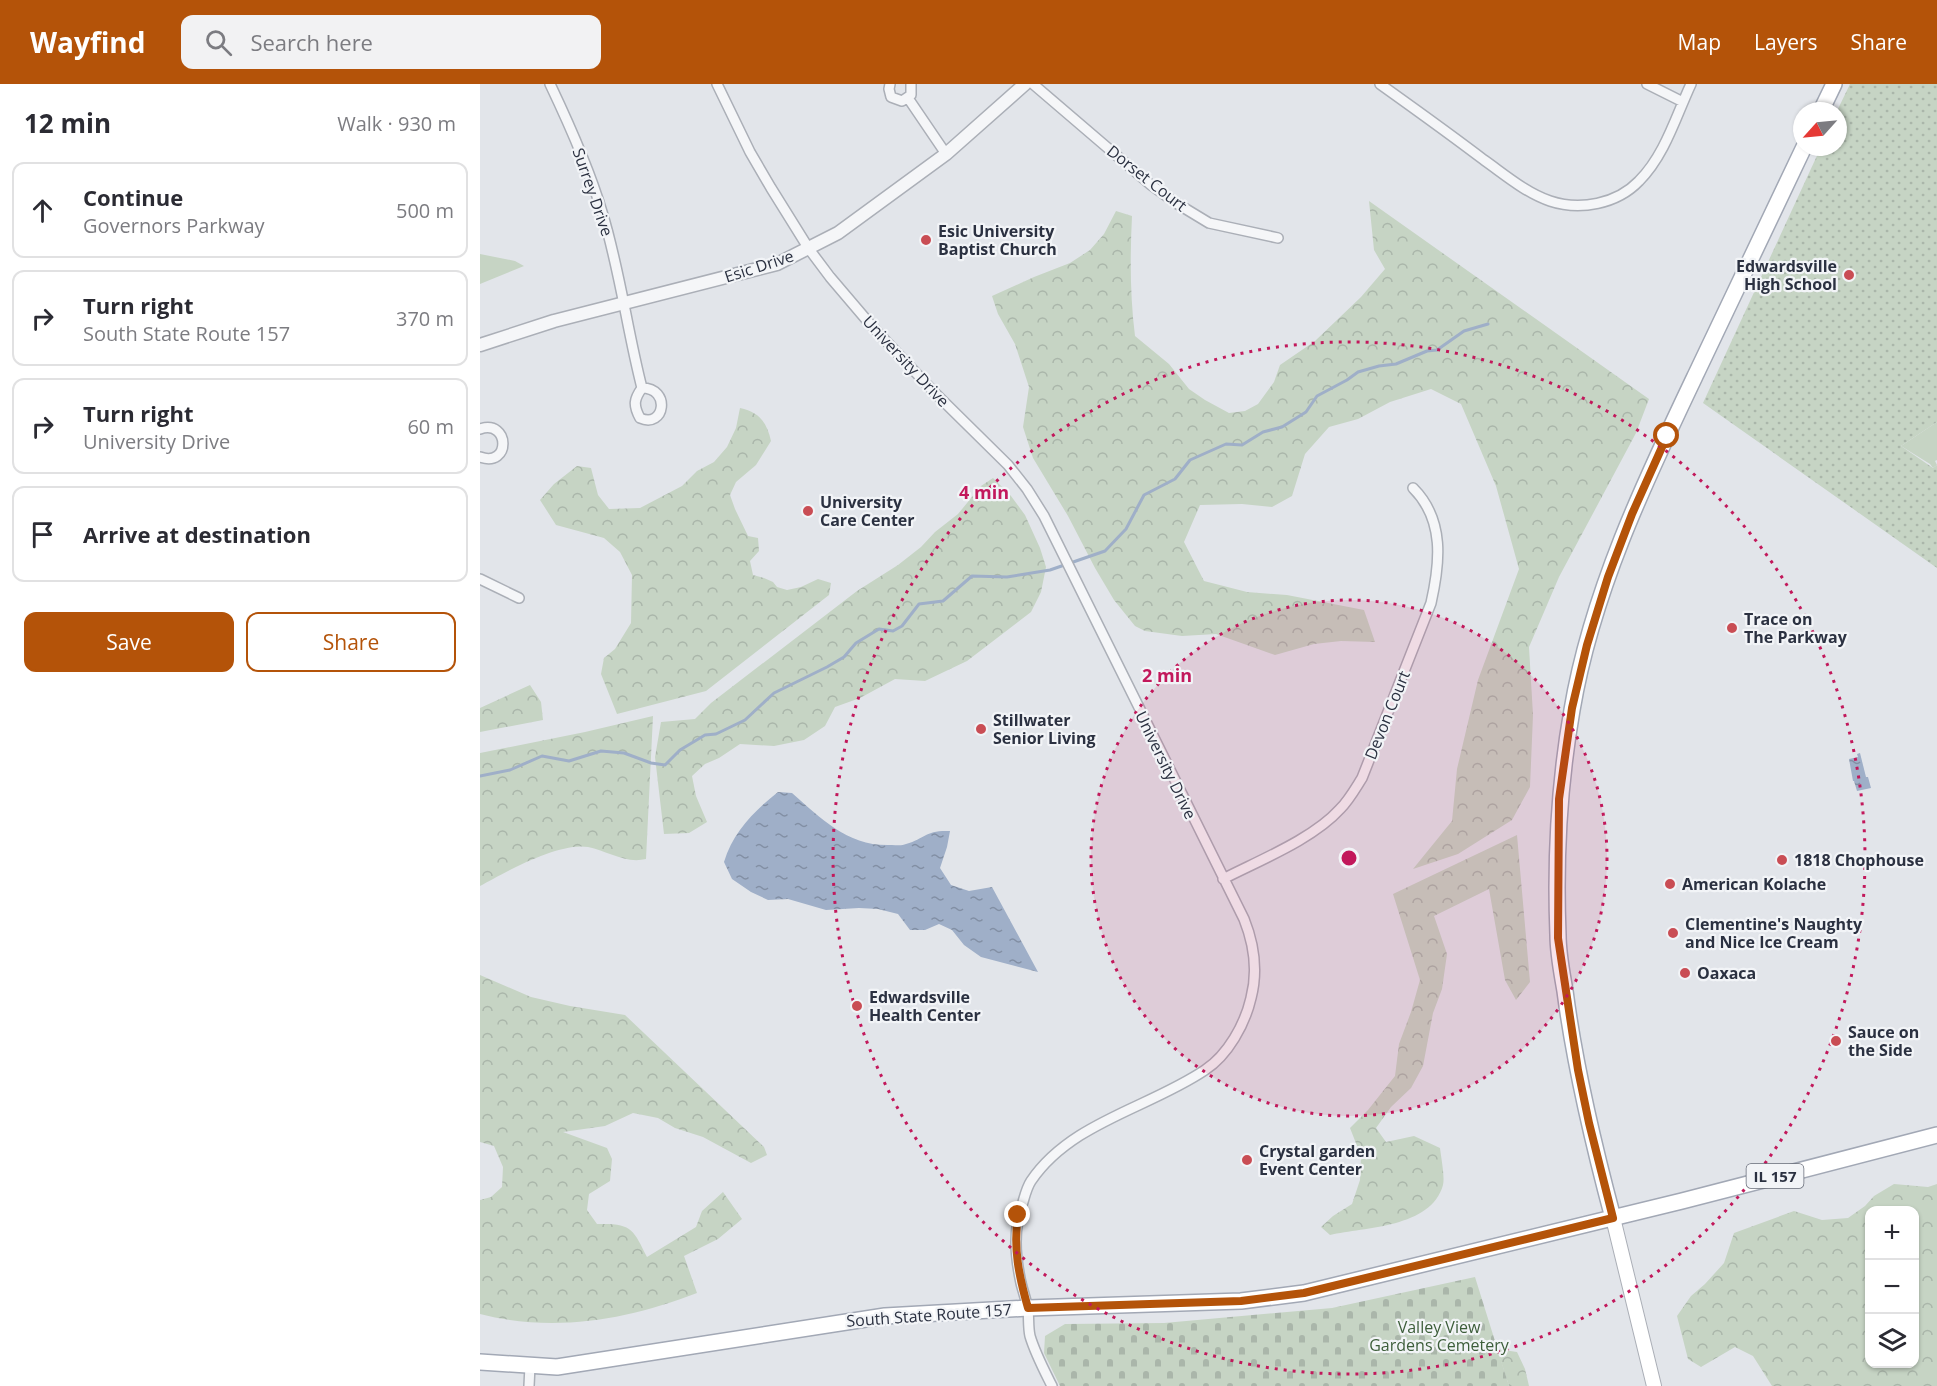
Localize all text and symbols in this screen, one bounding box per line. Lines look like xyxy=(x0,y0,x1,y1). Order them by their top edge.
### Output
search box xyxy=(181,15,601,69)
text: Wayfind xyxy=(30,23,145,61)
icon: search xyxy=(202,26,235,59)
text: Search here xyxy=(250,27,373,57)
text: Map xyxy=(1678,28,1721,56)
text: Layers xyxy=(1754,28,1818,56)
text: Share xyxy=(1851,28,1907,56)
north arrow xyxy=(1793,102,1847,156)
text: 12 min xyxy=(24,105,111,141)
text: Walk · 930 m xyxy=(337,110,456,137)
street label: Dorset Court xyxy=(1102,140,1192,216)
street label: Surrey Drive xyxy=(568,145,618,239)
text: Continue xyxy=(83,182,183,212)
icon: ahead xyxy=(26,194,59,227)
text: 500 m xyxy=(396,197,454,224)
text: Governors Parkway xyxy=(83,212,265,239)
place label: Esic University Baptist Church xyxy=(938,220,1057,260)
marker: Esic University Baptist Church xyxy=(919,233,933,247)
street label: Esic Drive xyxy=(722,244,796,288)
place label: Edwardsville High School xyxy=(1736,255,1837,295)
marker: Edwardsville High School xyxy=(1842,268,1856,282)
text: Turn right xyxy=(83,290,194,320)
icon: right xyxy=(26,302,59,335)
text: 370 m xyxy=(396,305,454,332)
street label: University Drive xyxy=(858,310,954,412)
text: South State Route 157 xyxy=(83,320,290,347)
text: Turn right xyxy=(83,398,194,428)
icon: right xyxy=(26,410,59,443)
text: 60 m xyxy=(407,413,454,440)
route start xyxy=(1653,422,1679,448)
text: University Drive xyxy=(83,428,230,455)
text: 4 min xyxy=(959,480,1009,504)
place label: University Care Center xyxy=(820,491,915,531)
marker: University Care Center xyxy=(801,504,815,518)
icon: arrive xyxy=(26,518,59,551)
text: Arrive at destination xyxy=(83,519,311,549)
place label: Trace on The Parkway xyxy=(1744,608,1848,648)
button: Save xyxy=(24,612,234,672)
button: Share xyxy=(246,612,456,672)
marker: Trace on The Parkway xyxy=(1725,621,1739,635)
text: 2 min xyxy=(1142,663,1192,687)
street label: Devon Court xyxy=(1359,667,1415,763)
street label: University Drive xyxy=(1130,707,1202,823)
place label: Stillwater Senior Living xyxy=(993,709,1095,749)
marker: Stillwater Senior Living xyxy=(974,722,988,736)
centre of rings xyxy=(1339,848,1359,868)
place label: 1818 Chophouse xyxy=(1794,849,1924,871)
marker: 1818 Chophouse xyxy=(1775,853,1789,867)
place label: American Kolache xyxy=(1682,873,1826,895)
marker: American Kolache xyxy=(1663,877,1677,891)
place label: Clementine's Naughty and Nice Ice Cream xyxy=(1685,913,1863,953)
marker: Clementine's Naughty and Nice Ice Cream xyxy=(1666,926,1680,940)
place label: Oaxaca xyxy=(1697,962,1756,984)
marker: Oaxaca xyxy=(1678,966,1692,980)
place label: Edwardsville Health Center xyxy=(869,986,981,1026)
marker: Edwardsville Health Center xyxy=(850,999,864,1013)
place label: Sauce on the Side xyxy=(1848,1021,1919,1061)
marker: Sauce on the Side xyxy=(1829,1034,1843,1048)
place label: Crystal garden Event Center xyxy=(1259,1140,1375,1180)
marker: Crystal garden Event Center xyxy=(1240,1153,1254,1167)
road number: IL 157 xyxy=(1746,1164,1804,1188)
route end xyxy=(1004,1201,1030,1227)
map controls xyxy=(1865,1206,1919,1368)
button: + xyxy=(1865,1206,1919,1260)
button: − xyxy=(1865,1260,1919,1314)
street label: South State Route 157 xyxy=(846,1298,1012,1332)
button: layers xyxy=(1865,1314,1919,1368)
park label: Valley View Gardens Cemetery xyxy=(1369,1316,1510,1356)

